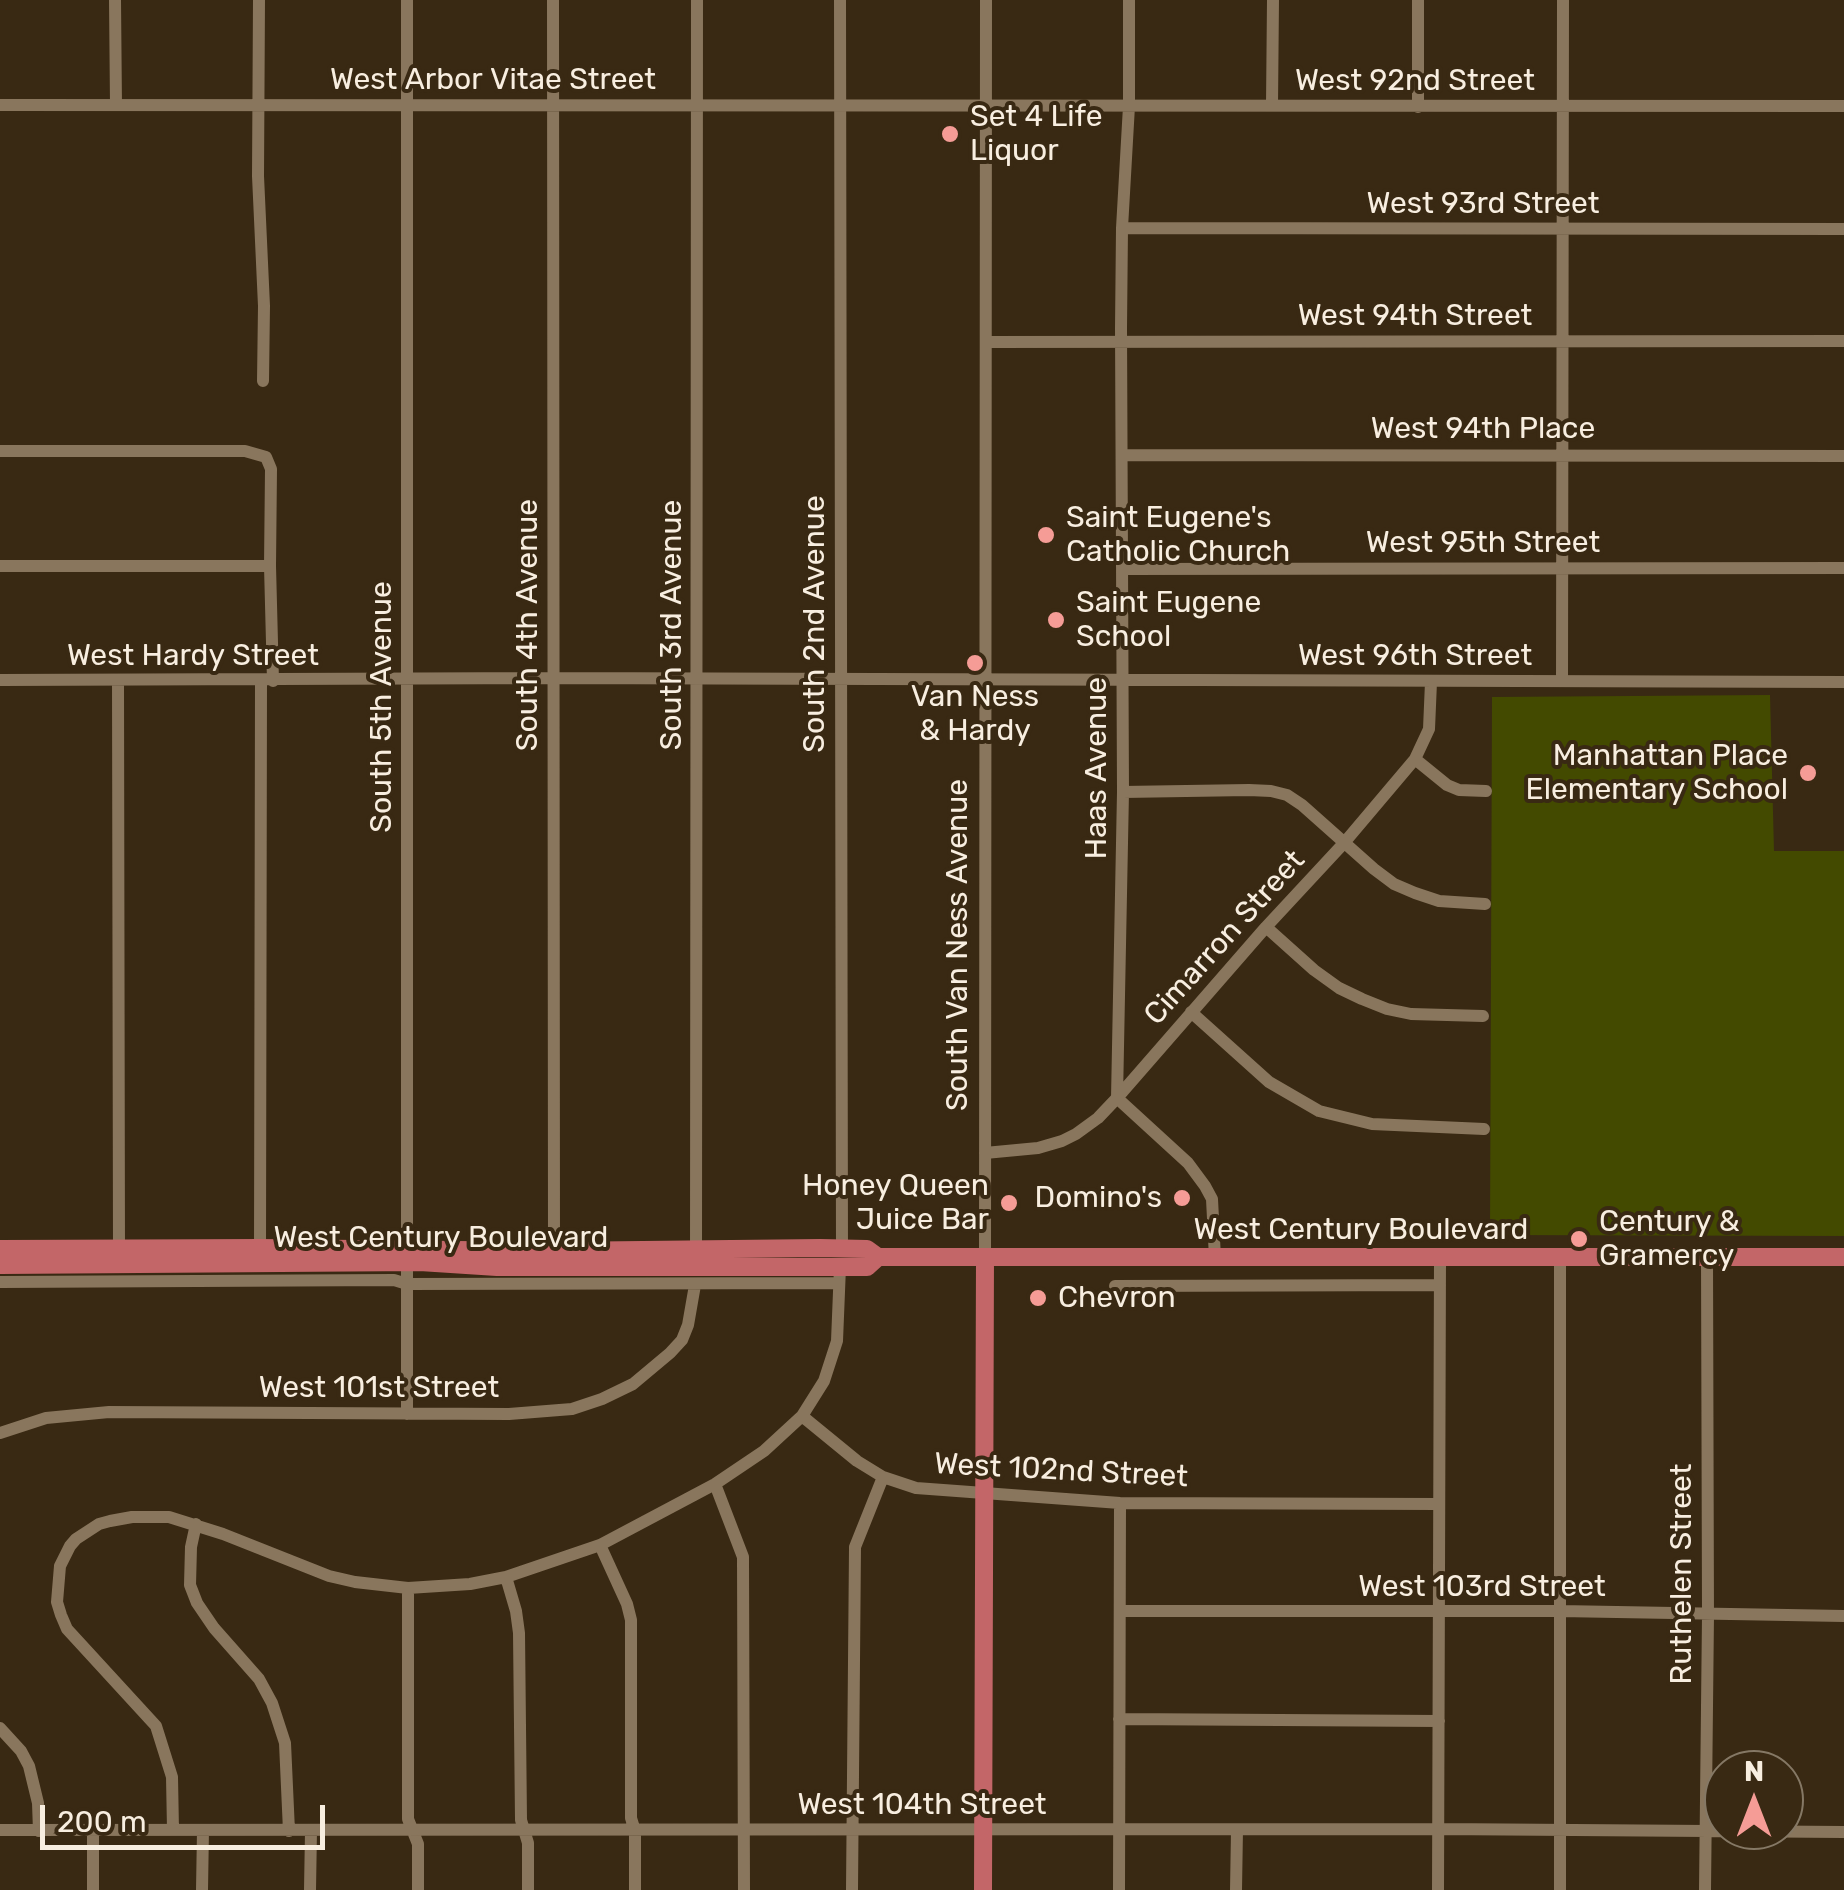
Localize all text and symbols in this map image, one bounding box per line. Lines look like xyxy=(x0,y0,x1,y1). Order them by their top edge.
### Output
street label: West Arbor Vitae Street xyxy=(330,62,656,98)
street label: West 92nd Street xyxy=(1295,63,1535,99)
place label: Set 4 Life Liquor xyxy=(970,99,1103,170)
marker: Set 4 Life Liquor xyxy=(939,123,961,145)
street label: West 93rd Street xyxy=(1367,186,1599,222)
street label: West 94th Street xyxy=(1298,298,1532,334)
street label: West 94th Place xyxy=(1371,411,1595,447)
street label: South 2nd Avenue xyxy=(797,495,833,753)
street label: South 4th Avenue xyxy=(510,499,546,751)
street label: South 3rd Avenue xyxy=(654,500,690,750)
place label: Saint Eugene's Catholic Church xyxy=(1066,500,1290,570)
marker: Saint Eugene's Catholic Church xyxy=(1035,524,1057,546)
street label: West 95th Street xyxy=(1366,525,1600,561)
street label: South 5th Avenue xyxy=(364,581,400,833)
place label: Saint Eugene School xyxy=(1076,585,1261,656)
marker: Saint Eugene School xyxy=(1045,609,1067,631)
street label: West Hardy Street xyxy=(67,638,319,674)
street label: West 96th Street xyxy=(1298,638,1532,674)
marker: Van Ness & Hardy xyxy=(964,652,986,674)
street label: Haas Avenue xyxy=(1079,677,1115,859)
place label: Van Ness & Hardy xyxy=(911,679,1039,750)
place label: Manhattan Place Elementary School xyxy=(1525,738,1788,808)
marker: Manhattan Place Elementary School xyxy=(1797,762,1819,784)
street label: South Van Ness Avenue xyxy=(940,779,976,1111)
street label: Cimarron Street xyxy=(1137,843,1313,1033)
place label: Honey Queen Juice Bar xyxy=(802,1168,989,1238)
place label: Domino's xyxy=(1034,1180,1162,1216)
marker: Domino's xyxy=(1171,1187,1193,1209)
marker: Honey Queen Juice Bar xyxy=(998,1192,1020,1214)
place label: Century & Gramercy xyxy=(1599,1204,1740,1274)
street label: West Century Boulevard xyxy=(1194,1212,1528,1248)
street label: West Century Boulevard xyxy=(274,1220,608,1256)
marker: Century & Gramercy xyxy=(1568,1228,1590,1250)
place label: Chevron xyxy=(1058,1280,1176,1316)
marker: Chevron xyxy=(1027,1287,1049,1309)
street label: West 101st Street xyxy=(259,1370,499,1406)
street label: West 102nd Street xyxy=(933,1446,1189,1496)
street label: Ruthelen Street xyxy=(1664,1464,1700,1684)
street label: West 103rd Street xyxy=(1358,1569,1606,1605)
north arrow xyxy=(1704,1750,1804,1850)
text: N xyxy=(1744,1755,1764,1788)
scale bar xyxy=(45,1785,330,1847)
street label: West 104th Street xyxy=(797,1787,1047,1823)
text: 200 m xyxy=(57,1804,147,1840)

